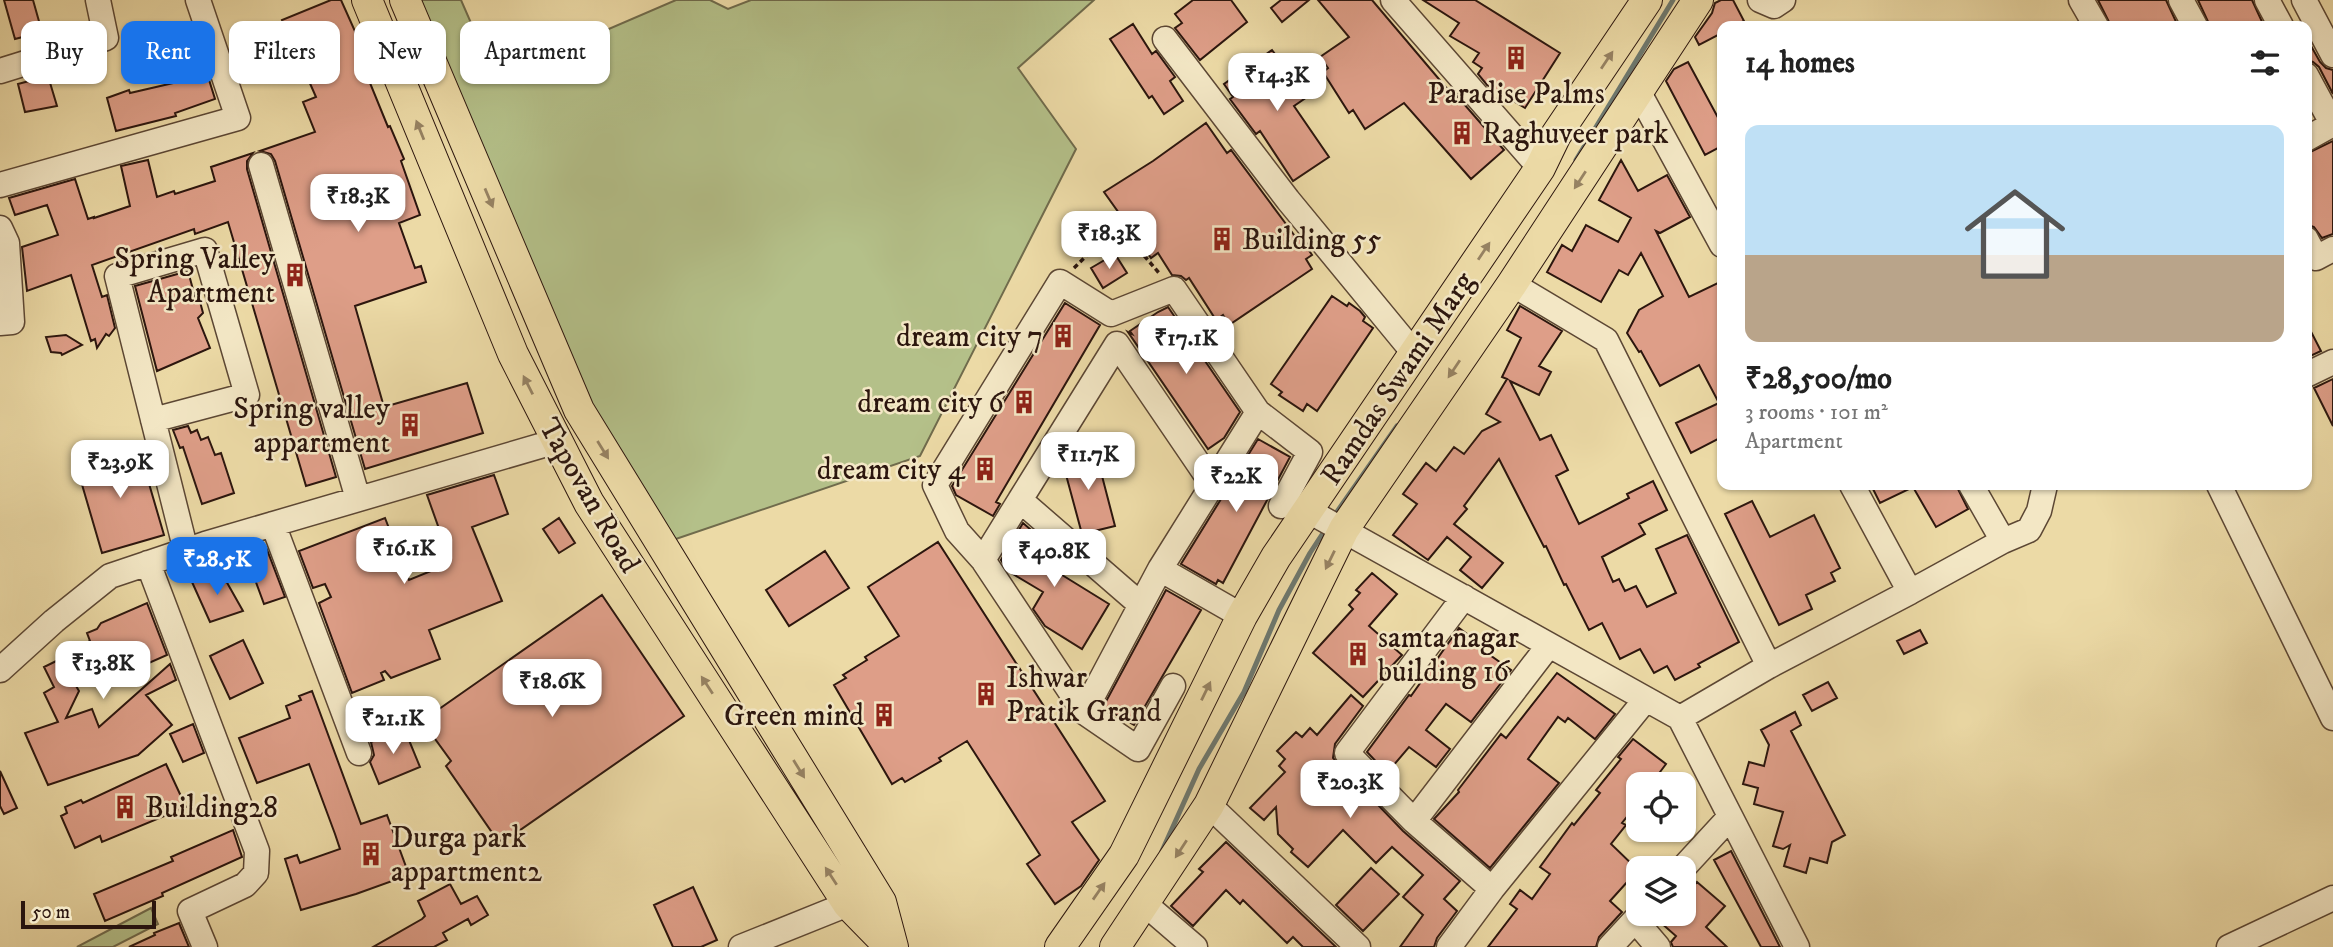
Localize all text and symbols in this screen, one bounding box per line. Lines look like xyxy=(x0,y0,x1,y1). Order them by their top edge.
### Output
chip: Buy xyxy=(21,21,107,84)
chip: Rent xyxy=(121,21,215,84)
chip: Filters xyxy=(229,21,340,84)
chip: New xyxy=(354,21,446,84)
chip: Apartment xyxy=(460,21,610,84)
building icon: Paradise Palms xyxy=(1502,44,1530,72)
icon: filters xyxy=(2246,44,2284,82)
text: 14 homes xyxy=(1745,45,1855,82)
one-way arrow xyxy=(1600,51,1614,69)
pin: ₹14.3K xyxy=(1220,54,1334,113)
text: ₹14.3K xyxy=(1244,61,1310,90)
place label: Paradise Palms xyxy=(1427,76,1605,113)
place label: Raghuveer park xyxy=(1482,116,1669,153)
one-way arrow xyxy=(415,119,426,140)
building icon: Raghuveer park xyxy=(1448,119,1476,147)
one-way arrow xyxy=(1573,171,1587,189)
icon: home xyxy=(1952,171,2078,297)
pin: ₹18.3K xyxy=(301,174,415,234)
text: ₹18.3K xyxy=(326,182,390,211)
one-way arrow xyxy=(483,188,495,208)
pin: ₹18.3K xyxy=(1052,212,1166,271)
text: ₹18.3K xyxy=(1077,219,1141,248)
place label: Building 55 xyxy=(1242,222,1382,259)
building icon: Building 55 xyxy=(1208,225,1236,253)
place label: Spring Valley Apartment xyxy=(114,241,276,312)
one-way arrow xyxy=(1477,242,1491,260)
building icon: Spring Valley Apartment xyxy=(281,261,309,289)
street label: Ramdas Swami Marg xyxy=(1313,265,1484,493)
pin: ₹17.1K xyxy=(1129,316,1243,376)
place label: dream city 7 xyxy=(896,319,1043,356)
building icon: dream city 7 xyxy=(1049,322,1077,350)
text: ₹17.1K xyxy=(1154,324,1218,353)
one-way arrow xyxy=(1448,360,1461,379)
text: ₹28,500/mo xyxy=(1745,361,1892,398)
one-way arrow xyxy=(523,374,535,394)
place label: dream city 6 xyxy=(857,385,1005,422)
building icon: dream city 6 xyxy=(1010,388,1038,416)
place label: Spring valley appartment xyxy=(233,391,391,462)
text: 3 rooms · 101 m² xyxy=(1745,398,1888,427)
building icon: Spring valley appartment xyxy=(396,411,424,439)
street label: Tapovan Road xyxy=(530,412,648,580)
text: Apartment xyxy=(1745,427,1843,456)
pin: ₹11.7K xyxy=(1031,433,1145,492)
pin: ₹23.9K xyxy=(63,440,177,500)
one-way arrow xyxy=(597,440,610,459)
text: ₹11.7K xyxy=(1057,440,1119,469)
text: ₹23.9K xyxy=(87,448,153,477)
place label: dream city 4 xyxy=(817,452,966,489)
pin: ₹22K xyxy=(1195,454,1277,514)
building icon: dream city 4 xyxy=(971,455,999,483)
text: ₹22K xyxy=(1210,462,1262,491)
pin: ₹16.1K xyxy=(347,526,461,586)
pin: ₹40.8K xyxy=(997,530,1111,589)
text: ₹16.1K xyxy=(372,534,436,563)
text: ₹40.8K xyxy=(1018,537,1090,566)
pin: ₹28.5K xyxy=(160,538,274,597)
text: ₹28.5K xyxy=(183,545,251,574)
one-way arrow xyxy=(1324,550,1335,570)
place label: samta nagar building 16 xyxy=(1378,620,1519,691)
building icon: samta nagar building 16 xyxy=(1344,640,1372,668)
pin: ₹13.8K xyxy=(46,642,160,701)
text: ₹13.8K xyxy=(71,649,135,678)
pin: ₹18.6K xyxy=(495,660,609,719)
place label: Ishwar Pratik Grand xyxy=(1006,660,1161,731)
text: ₹18.6K xyxy=(519,667,585,696)
one-way arrow xyxy=(700,675,713,695)
building icon: Ishwar Pratik Grand xyxy=(972,680,1000,708)
one-way arrow xyxy=(1200,681,1211,701)
pin: ₹21.1K xyxy=(336,696,450,756)
place label: Green mind xyxy=(724,698,864,735)
building icon: Green mind xyxy=(870,701,898,729)
text: ₹21.1K xyxy=(362,704,424,733)
one-way arrow xyxy=(793,759,806,778)
pin: ₹20.3K xyxy=(1293,760,1407,820)
text: ₹20.3K xyxy=(1316,768,1384,797)
map controls xyxy=(1626,772,1696,926)
button: locate xyxy=(1626,772,1696,842)
place label: Building28 xyxy=(145,790,278,827)
building icon: Building28 xyxy=(111,793,139,821)
place label: Durga park appartment2 xyxy=(391,820,542,891)
one-way arrow xyxy=(1175,839,1188,859)
building icon: Durga park appartment2 xyxy=(357,840,385,868)
button: layers xyxy=(1626,856,1696,926)
one-way arrow xyxy=(824,866,837,886)
one-way arrow xyxy=(1092,882,1106,900)
scale bar xyxy=(21,898,156,930)
text: 50 m xyxy=(32,901,70,924)

